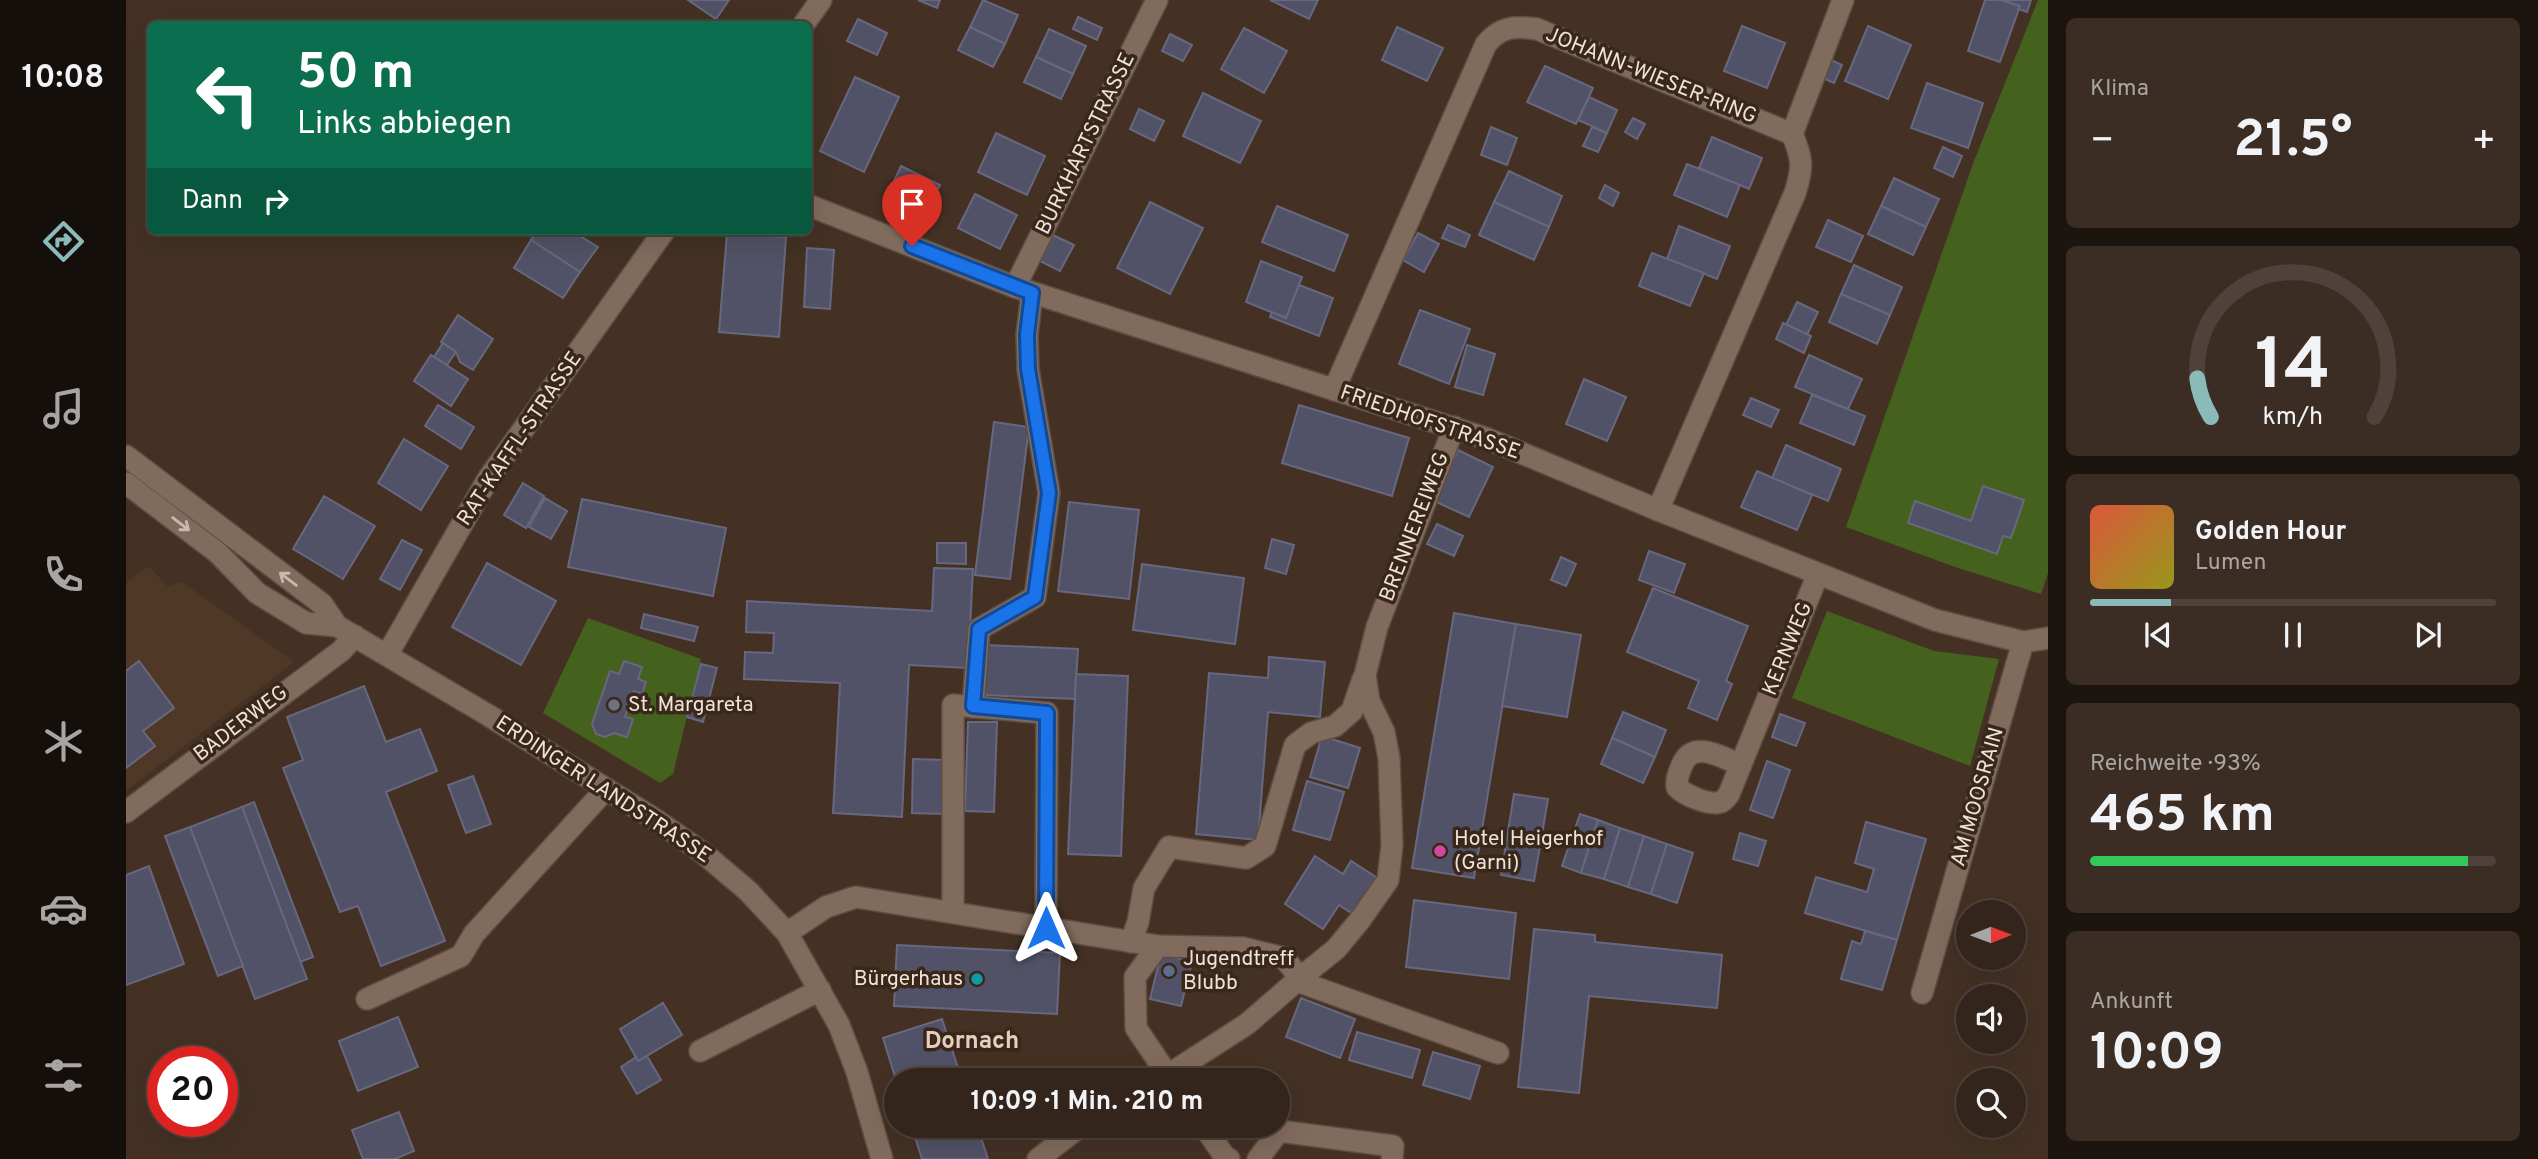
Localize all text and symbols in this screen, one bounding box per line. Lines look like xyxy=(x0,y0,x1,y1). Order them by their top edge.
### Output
street label: JOHANN-WIESER-RING xyxy=(1542,21,1760,131)
text: 50 m xyxy=(297,44,414,106)
icon: left xyxy=(182,49,273,140)
street label: BURKHARTSTRASSE xyxy=(1030,49,1142,239)
text: 10:08 xyxy=(22,59,104,99)
text: Klima xyxy=(2090,75,2149,104)
text: Links abbiegen xyxy=(297,105,512,145)
text: 21.5° xyxy=(2234,109,2352,175)
text: − xyxy=(2090,118,2115,167)
text: + xyxy=(2471,118,2496,167)
pin xyxy=(882,174,942,246)
icon: right xyxy=(257,182,295,220)
text: Dann xyxy=(182,185,243,218)
icon: arrive xyxy=(893,185,931,223)
icon: directions xyxy=(39,217,88,266)
text: 14 xyxy=(2255,324,2331,416)
street label: RAT-KAFFL-STRASSE xyxy=(452,347,588,531)
street label: FRIEDHOFSTRASSE xyxy=(1336,379,1524,467)
icon: music xyxy=(39,384,88,433)
text: km/h xyxy=(2263,402,2323,434)
street label: BRENNEREIWEG xyxy=(1374,448,1456,606)
one-way arrow xyxy=(171,516,189,531)
text: Golden Hour xyxy=(2195,516,2346,549)
text: Lumen xyxy=(2195,549,2266,578)
icon: phone xyxy=(39,550,88,599)
one-way arrow xyxy=(279,572,298,586)
street label: KERNWEG xyxy=(1757,598,1819,700)
icon: previous xyxy=(2139,616,2177,654)
icon: pause xyxy=(2274,616,2312,654)
icon: next xyxy=(2409,616,2447,654)
street label: BADERWEG xyxy=(188,680,294,768)
place label: St. Margareta xyxy=(628,692,754,719)
marker: St. Margareta xyxy=(606,697,622,713)
street label: ERDINGER LANDSTRASSE xyxy=(490,710,716,870)
icon: climate xyxy=(39,717,88,766)
street label: AM MOOSRAIN xyxy=(1945,724,2011,870)
text: Reichweite · 93% xyxy=(2090,750,2261,779)
text: 465 km xyxy=(2090,784,2275,850)
place label: Hotel Heigerhof (Garni) xyxy=(1454,826,1603,877)
marker: Hotel Heigerhof (Garni) xyxy=(1432,843,1448,859)
icon: car xyxy=(39,884,88,933)
position arrow xyxy=(1009,891,1083,965)
north arrow xyxy=(1956,900,2026,970)
map controls xyxy=(1956,900,2026,1138)
place label: Jugendtreff Blubb xyxy=(1183,946,1294,997)
marker: Jugendtreff Blubb xyxy=(1161,963,1177,979)
place label: Bürgerhaus xyxy=(854,966,963,993)
marker: Bürgerhaus xyxy=(969,971,985,987)
button: sound xyxy=(1956,984,2026,1054)
text: Ankunft xyxy=(2090,988,2173,1017)
text: 10:09 xyxy=(2090,1022,2224,1088)
district label: Dornach xyxy=(925,1027,1019,1057)
speed limit sign: 20 xyxy=(147,1046,238,1137)
icon: filters xyxy=(39,1051,88,1100)
button: search xyxy=(1956,1068,2026,1138)
text: 10:09 · 1 Min. · 210 m xyxy=(971,1086,1203,1119)

